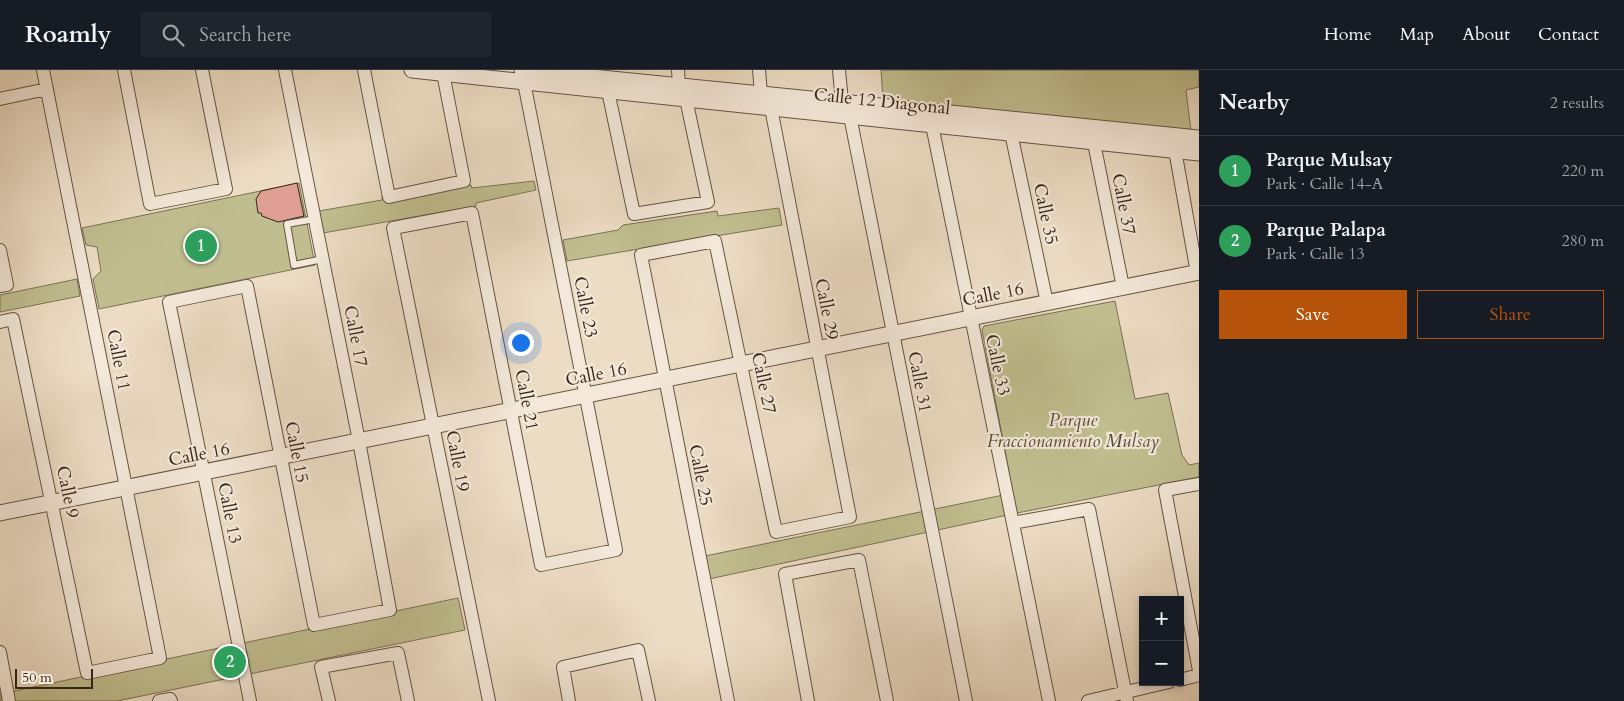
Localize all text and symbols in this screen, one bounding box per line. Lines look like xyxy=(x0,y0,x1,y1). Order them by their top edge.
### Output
search box xyxy=(141,12,491,57)
text: Roamly xyxy=(25,18,111,51)
icon: search xyxy=(159,21,187,49)
text: Search here xyxy=(199,22,291,48)
text: Home xyxy=(1324,22,1372,47)
text: Map xyxy=(1400,22,1434,47)
text: About xyxy=(1462,22,1510,47)
text: Contact xyxy=(1538,22,1599,47)
street label: Calle 12 Diagonal xyxy=(813,82,952,121)
text: Nearby xyxy=(1219,88,1290,117)
text: 2 results xyxy=(1550,92,1604,114)
text: Parque Mulsay xyxy=(1266,147,1393,173)
text: 1 xyxy=(1231,160,1239,182)
text: 220 m xyxy=(1562,160,1604,182)
street label: Calle 37 xyxy=(1105,171,1142,237)
text: Park · Calle 14-A xyxy=(1266,173,1383,195)
street label: Calle 35 xyxy=(1027,181,1064,247)
text: Parque Palapa xyxy=(1266,217,1386,243)
pin: 1 xyxy=(185,227,217,265)
text: 2 xyxy=(1231,230,1239,252)
text: 280 m xyxy=(1562,230,1604,252)
text: Park · Calle 13 xyxy=(1266,243,1365,265)
street label: Calle 23 xyxy=(567,274,604,340)
street label: Calle 29 xyxy=(808,276,845,342)
street label: Calle 16 xyxy=(960,276,1026,313)
button: Save xyxy=(1219,290,1407,339)
button: Share xyxy=(1417,290,1604,339)
street label: Calle 17 xyxy=(337,303,374,369)
street label: Calle 11 xyxy=(100,327,137,393)
your location xyxy=(508,330,534,356)
street label: Calle 33 xyxy=(979,332,1016,398)
street label: Calle 31 xyxy=(901,349,938,415)
street label: Calle 27 xyxy=(745,350,782,416)
street label: Calle 16 xyxy=(563,356,629,393)
street label: Calle 21 xyxy=(508,367,545,433)
park label: Parque Fraccionamiento Mulsay xyxy=(987,408,1159,454)
street label: Calle 15 xyxy=(278,419,315,485)
street label: Calle 19 xyxy=(439,428,476,494)
street label: Calle 16 xyxy=(166,436,232,473)
street label: Calle 25 xyxy=(682,442,719,508)
street label: Calle 9 xyxy=(50,464,85,521)
street label: Calle 13 xyxy=(211,480,248,546)
map controls xyxy=(1139,596,1184,686)
button: + xyxy=(1139,596,1184,641)
button: − xyxy=(1139,641,1184,686)
pin: 2 xyxy=(214,643,246,681)
scale bar xyxy=(15,666,92,689)
text: 50 m xyxy=(22,668,52,687)

